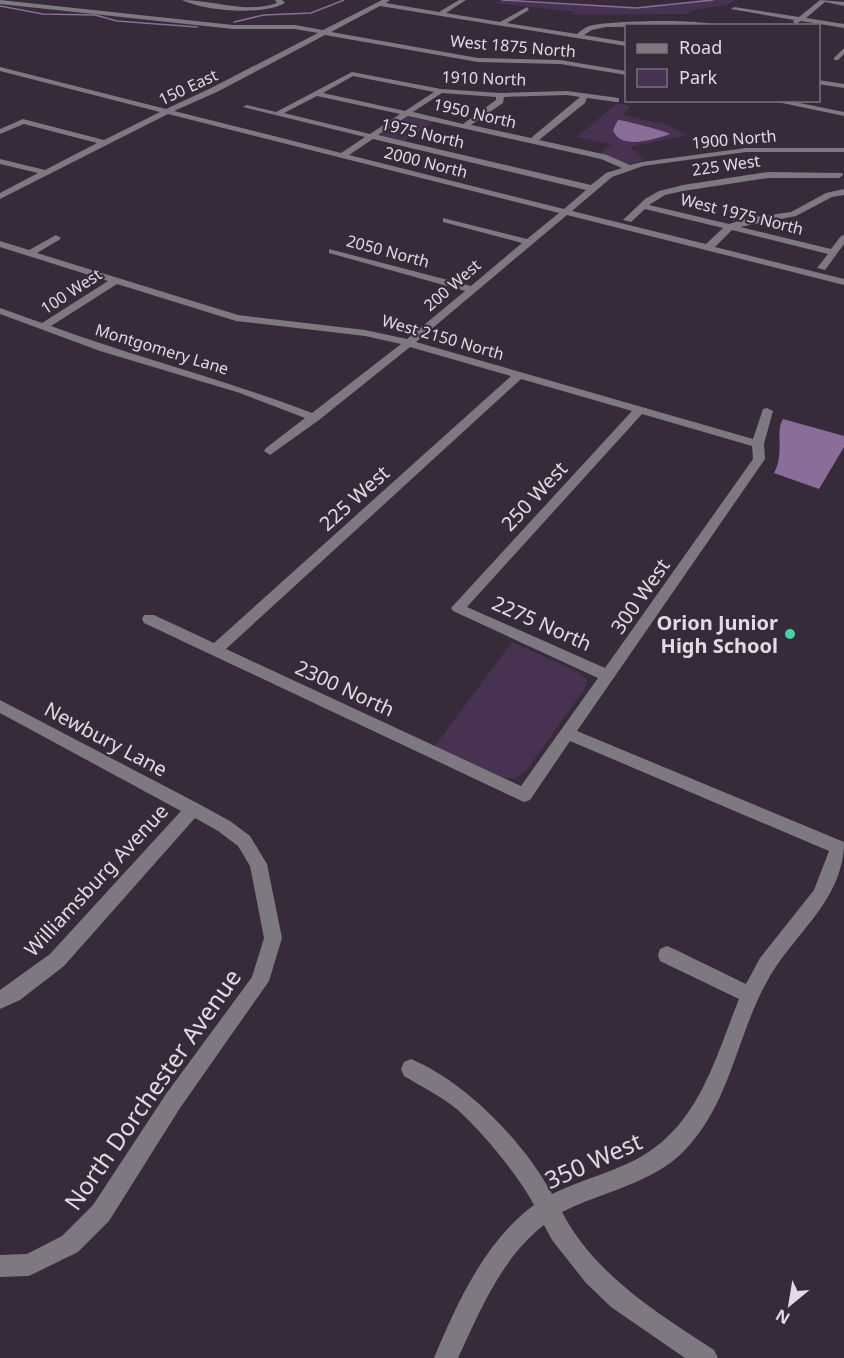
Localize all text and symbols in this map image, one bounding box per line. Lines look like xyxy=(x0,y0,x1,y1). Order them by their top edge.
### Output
legend xyxy=(625,24,820,102)
street label: West 1875 North xyxy=(449,30,577,62)
text: Road xyxy=(679,35,722,59)
street label: 150 East xyxy=(155,64,221,110)
text: Park xyxy=(679,65,717,89)
street label: 1910 North xyxy=(441,66,527,90)
street label: 1950 North xyxy=(431,93,519,133)
street label: 1975 North xyxy=(379,113,467,153)
street label: 1900 North xyxy=(691,124,777,154)
street label: 2000 North xyxy=(382,141,470,183)
street label: 225 West xyxy=(690,149,762,181)
street label: West 1975 North xyxy=(678,188,806,240)
street label: 2050 North xyxy=(344,229,432,273)
street label: 200 West xyxy=(419,254,485,316)
street label: 100 West xyxy=(36,263,106,319)
street label: West 2150 North xyxy=(379,309,507,365)
street label: Montgomery Lane xyxy=(93,318,231,380)
street label: 250 West xyxy=(495,455,573,537)
street label: 225 West xyxy=(313,459,395,537)
street label: 300 West xyxy=(604,553,676,639)
street label: 2275 North xyxy=(488,589,596,657)
place label: Orion Junior High School xyxy=(657,609,778,659)
marker: Orion Junior High School xyxy=(783,627,797,641)
street label: 2300 North xyxy=(291,653,399,723)
street label: Newbury Lane xyxy=(40,695,172,783)
street label: Williamsburg Avenue xyxy=(18,798,174,962)
street label: North Dorchester Avenue xyxy=(56,962,248,1216)
street label: 350 West xyxy=(539,1124,647,1196)
north arrow xyxy=(760,1274,820,1334)
text: N xyxy=(771,1304,794,1330)

